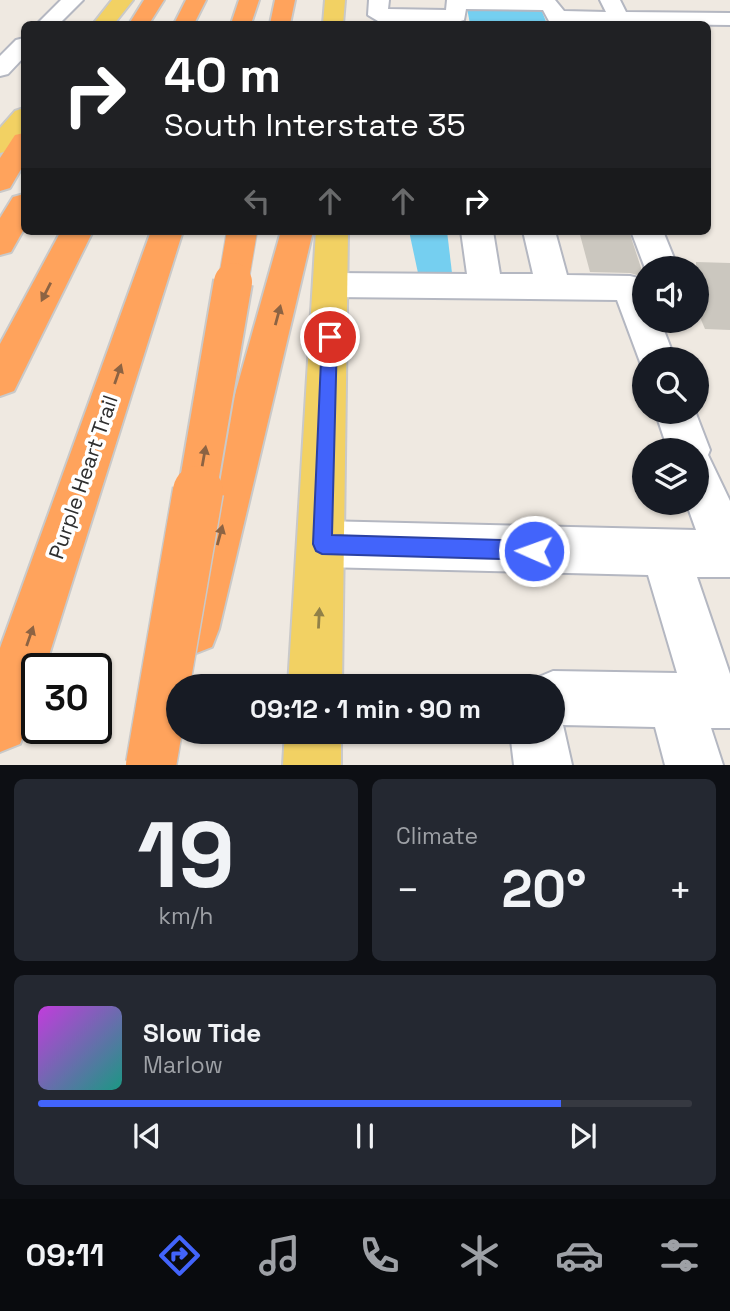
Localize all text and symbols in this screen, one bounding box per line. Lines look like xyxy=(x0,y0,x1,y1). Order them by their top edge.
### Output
text: 40 m xyxy=(164,44,281,106)
icon: right xyxy=(49,49,140,140)
text: South Interstate 35 xyxy=(164,105,466,145)
icon: left xyxy=(238,182,276,220)
icon: ahead xyxy=(311,182,349,220)
icon: ahead xyxy=(384,182,422,220)
icon: right xyxy=(457,182,495,220)
map controls xyxy=(632,256,709,515)
button: sound xyxy=(632,256,709,333)
one-way arrow xyxy=(40,282,52,302)
one-way arrow xyxy=(273,304,284,326)
pin xyxy=(300,307,360,367)
icon: arrive xyxy=(311,318,349,356)
button: search xyxy=(632,347,709,424)
one-way arrow xyxy=(113,363,124,384)
street label: Purple Heart Trail xyxy=(42,392,124,562)
button: layers xyxy=(632,438,709,515)
one-way arrow xyxy=(199,445,210,467)
position arrow xyxy=(497,514,571,588)
one-way arrow xyxy=(215,524,226,546)
one-way arrow xyxy=(313,607,324,629)
one-way arrow xyxy=(25,625,36,646)
speed limit sign: 30 xyxy=(21,653,112,744)
text: 09:12 · 1 min · 90 m xyxy=(250,692,481,726)
text: 19 xyxy=(137,797,235,914)
text: Climate xyxy=(396,821,478,851)
text: 20° xyxy=(501,856,587,922)
text: − xyxy=(396,866,420,914)
text: + xyxy=(668,866,692,914)
text: km/h xyxy=(159,901,213,931)
text: Slow Tide xyxy=(143,1016,261,1050)
text: Marlow xyxy=(143,1050,223,1080)
icon: previous xyxy=(128,1117,166,1155)
icon: pause xyxy=(346,1117,384,1155)
icon: next xyxy=(564,1117,602,1155)
icon: directions xyxy=(155,1231,204,1280)
icon: music xyxy=(255,1231,304,1280)
icon: phone xyxy=(355,1231,404,1280)
icon: climate xyxy=(455,1231,504,1280)
icon: car xyxy=(555,1231,604,1280)
icon: filters xyxy=(655,1231,704,1280)
text: 09:11 xyxy=(26,1235,104,1275)

